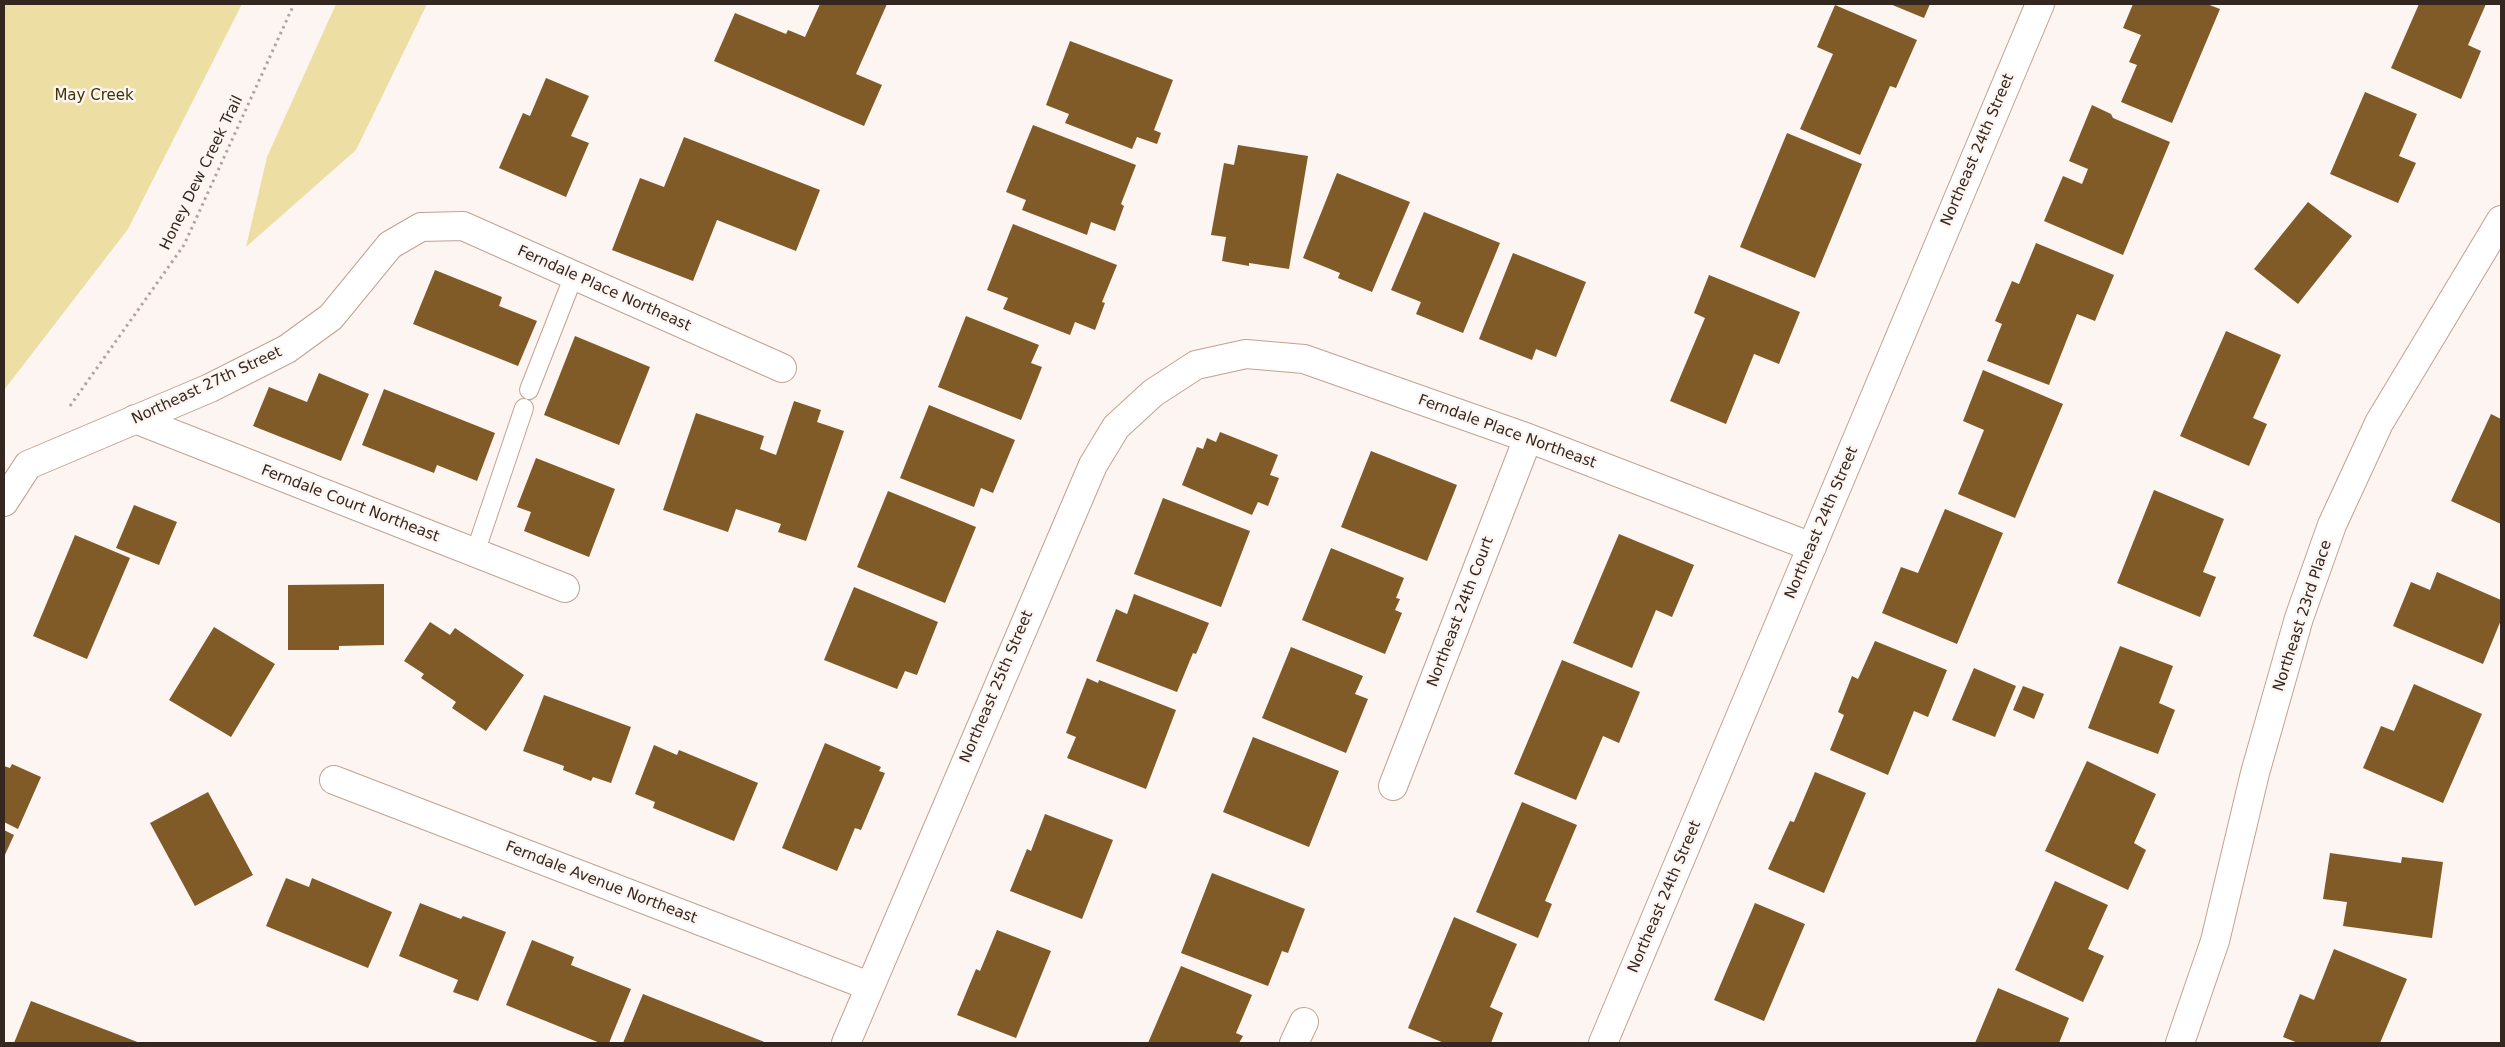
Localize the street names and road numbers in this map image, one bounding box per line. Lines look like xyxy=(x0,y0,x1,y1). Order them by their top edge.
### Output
street label: Northeast 24th Street xyxy=(1938,71,2018,229)
street label: Honey Dew Creek Trail xyxy=(157,93,247,253)
street label: Ferndale Place Northeast xyxy=(514,243,694,335)
street label: Northeast 27th Street xyxy=(129,343,285,429)
street label: Ferndale Place Northeast xyxy=(1416,391,1598,473)
street label: Northeast 24th Street xyxy=(1782,444,1862,602)
street label: Ferndale Court Northeast xyxy=(258,462,442,546)
street label: Northeast 24th Court xyxy=(1424,534,1498,690)
street label: Northeast 23rd Place xyxy=(2270,538,2336,694)
street label: Northeast 25th Street xyxy=(957,608,1037,766)
street label: Northeast 24th Street xyxy=(1625,818,1705,976)
street label: Ferndale Avenue Northeast xyxy=(503,838,699,928)

